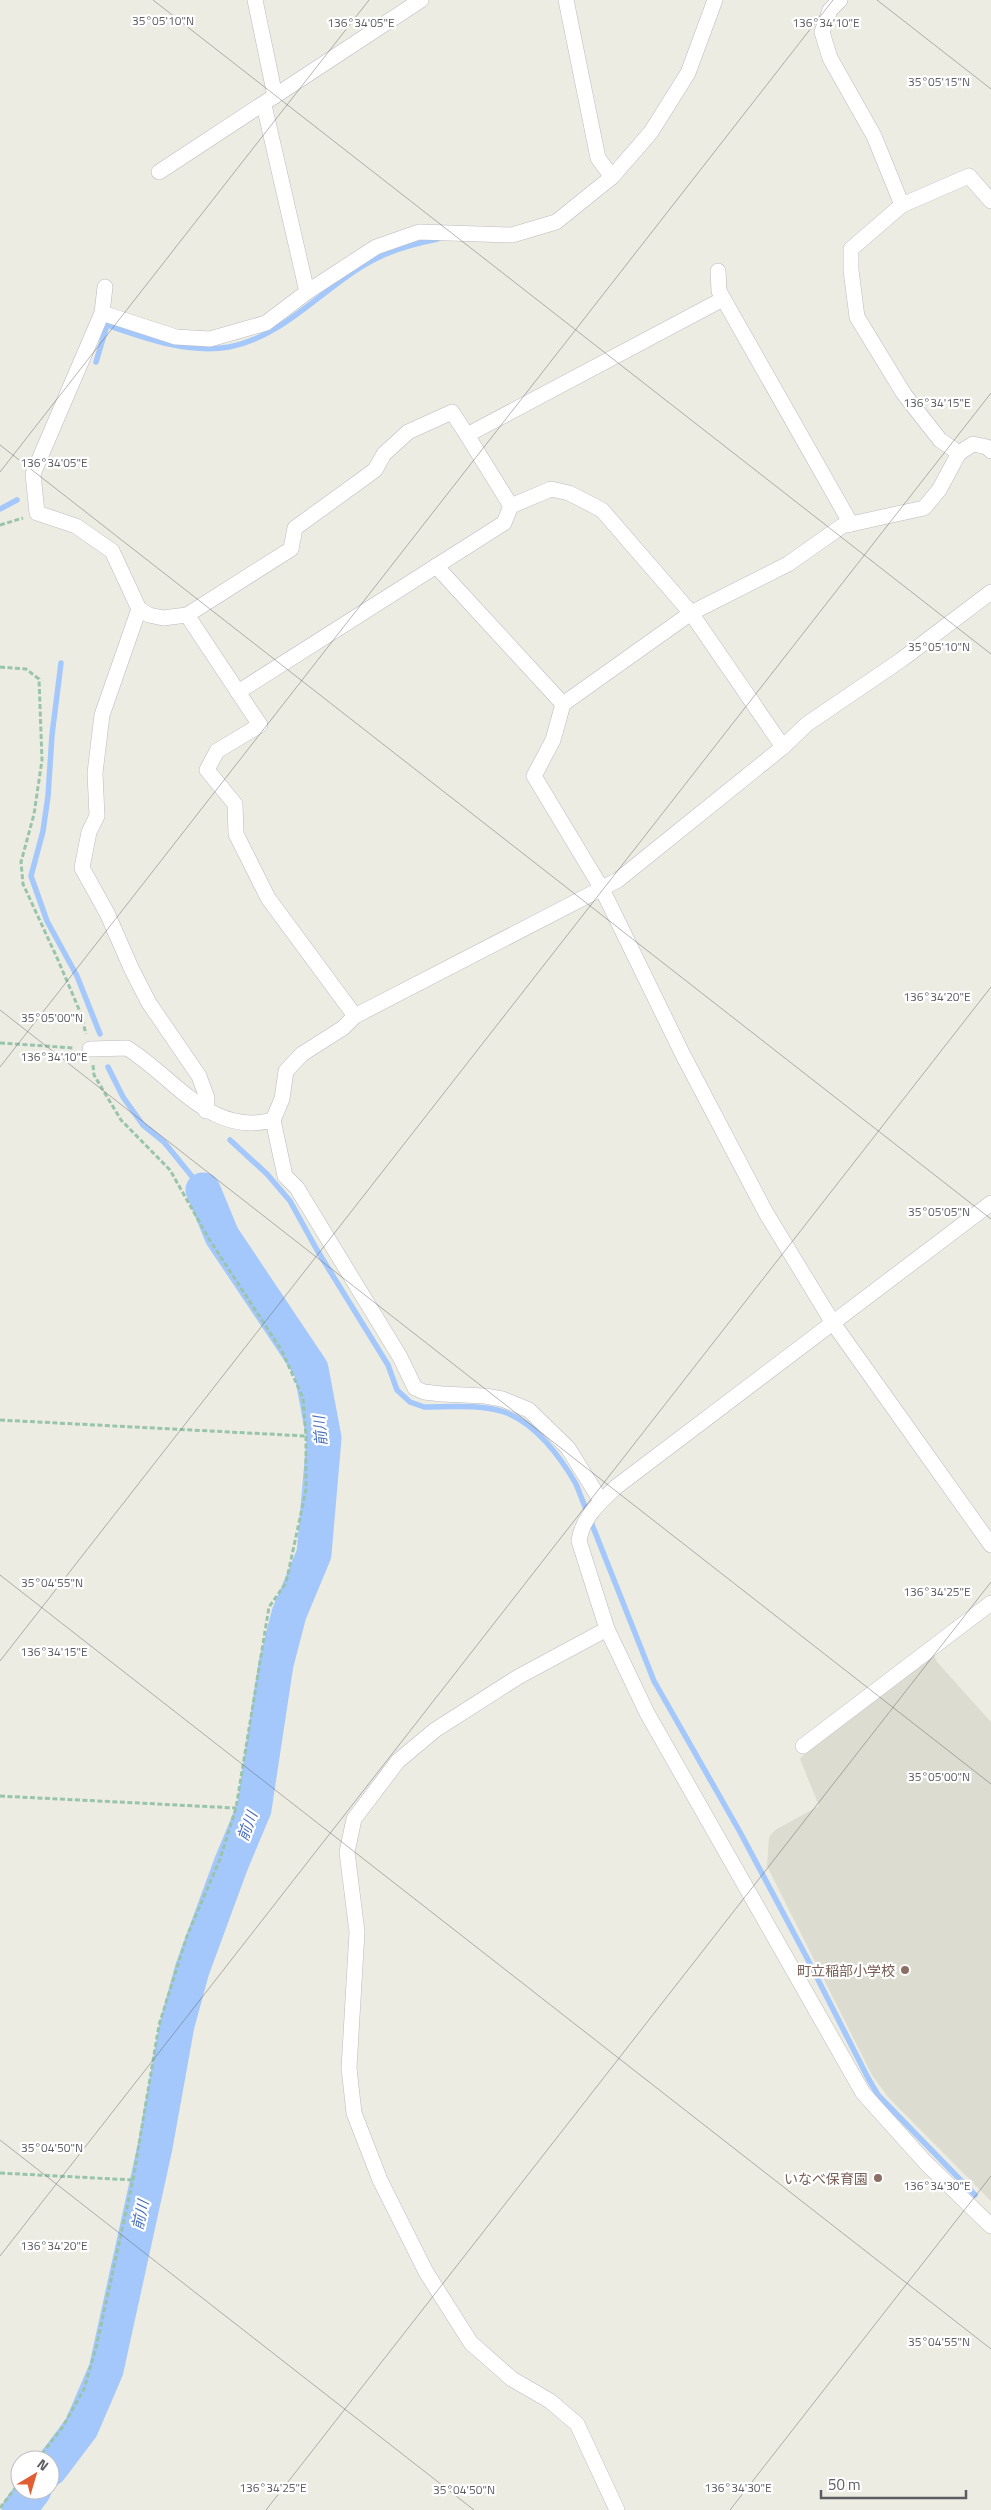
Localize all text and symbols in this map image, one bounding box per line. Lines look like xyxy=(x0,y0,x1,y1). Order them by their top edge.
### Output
text: 35°05'10"N xyxy=(132,11,194,30)
text: 136°34'05"E xyxy=(327,13,395,32)
text: 136°34'10"E xyxy=(792,13,860,32)
text: 35°05'15"N xyxy=(908,72,970,91)
text: 136°34'15"E xyxy=(903,393,971,412)
text: 136°34'05"E xyxy=(20,453,88,472)
text: 35°05'10"N xyxy=(908,637,970,656)
text: 136°34'20"E xyxy=(903,987,971,1006)
text: 35°05'00"N xyxy=(21,1008,83,1027)
text: 136°34'10"E xyxy=(20,1047,88,1066)
text: 35°05'05"N xyxy=(908,1202,970,1221)
water label: 前川 xyxy=(307,1413,333,1447)
text: 35°04'55"N xyxy=(21,1573,83,1592)
text: 136°34'25"E xyxy=(903,1582,971,1601)
text: 136°34'15"E xyxy=(20,1642,88,1661)
text: 35°05'00"N xyxy=(908,1767,970,1786)
water label: 前川 xyxy=(231,1806,264,1844)
place label: 町立稲部小学校 xyxy=(797,1960,895,1981)
marker: 町立稲部小学校 xyxy=(899,1964,911,1976)
text: 35°04'50"N xyxy=(21,2138,83,2157)
place label: いなべ保育園 xyxy=(784,2168,868,2189)
marker: いなべ保育園 xyxy=(872,2172,884,2184)
text: 136°34'30"E xyxy=(903,2176,971,2195)
water label: 前川 xyxy=(126,2196,155,2232)
text: 136°34'20"E xyxy=(20,2236,88,2255)
text: 35°04'55"N xyxy=(908,2332,970,2351)
north arrow xyxy=(10,2450,60,2500)
text: N xyxy=(33,2453,54,2476)
scale bar xyxy=(821,2468,966,2500)
text: 50 m xyxy=(828,2473,861,2496)
text: 136°34'25"E xyxy=(239,2478,307,2497)
text: 136°34'30"E xyxy=(704,2478,772,2497)
text: 35°04'50"N xyxy=(433,2480,495,2499)

